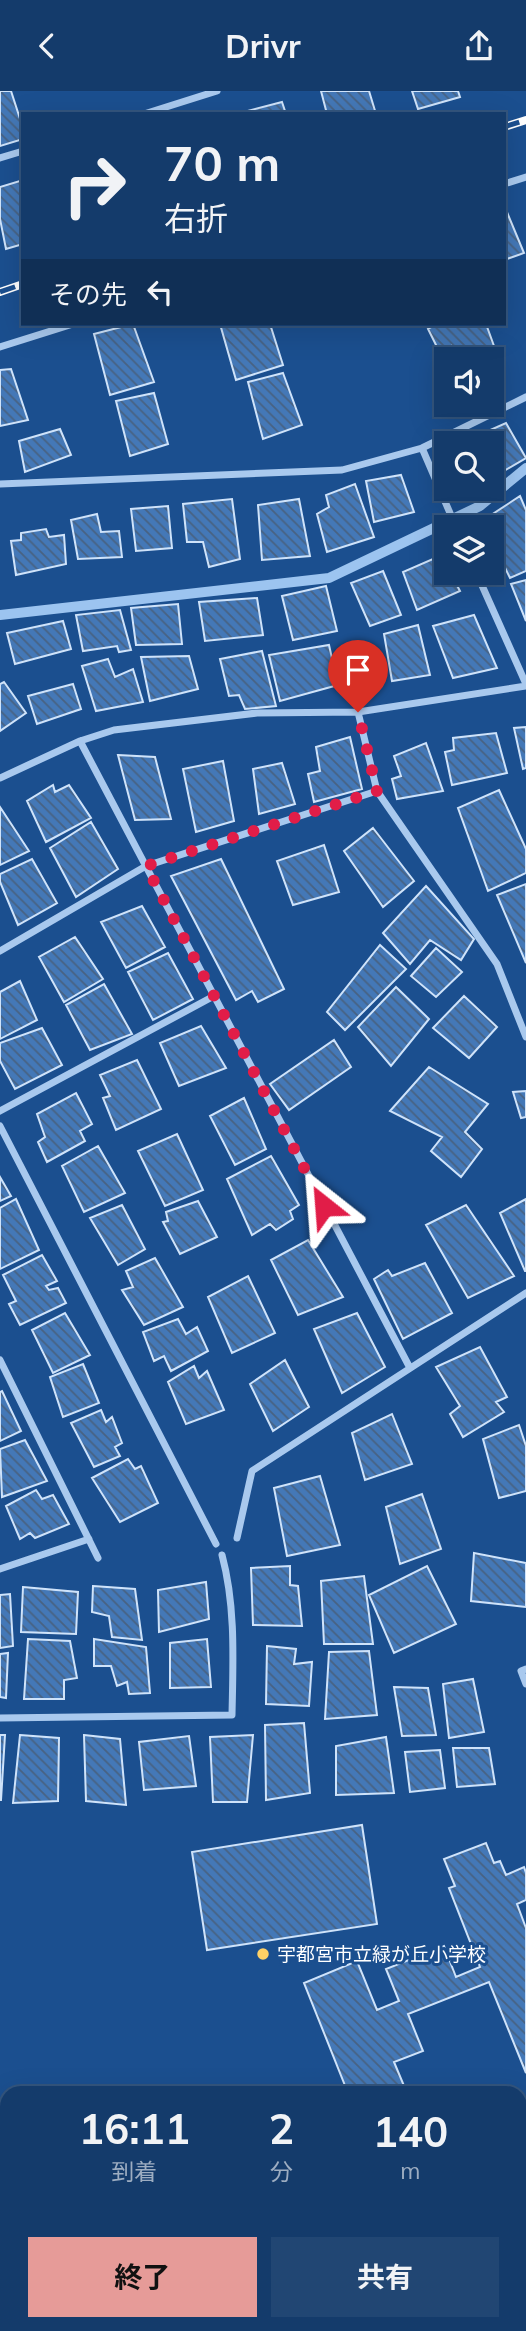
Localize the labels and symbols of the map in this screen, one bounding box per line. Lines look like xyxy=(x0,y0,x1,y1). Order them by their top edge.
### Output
pin xyxy=(328,640,388,712)
position arrow xyxy=(287,1169,361,1243)
place label: 宇都宮市立緑が丘小学校 xyxy=(277,1942,486,1966)
marker: 宇都宮市立緑が丘小学校 xyxy=(255,1946,271,1962)

